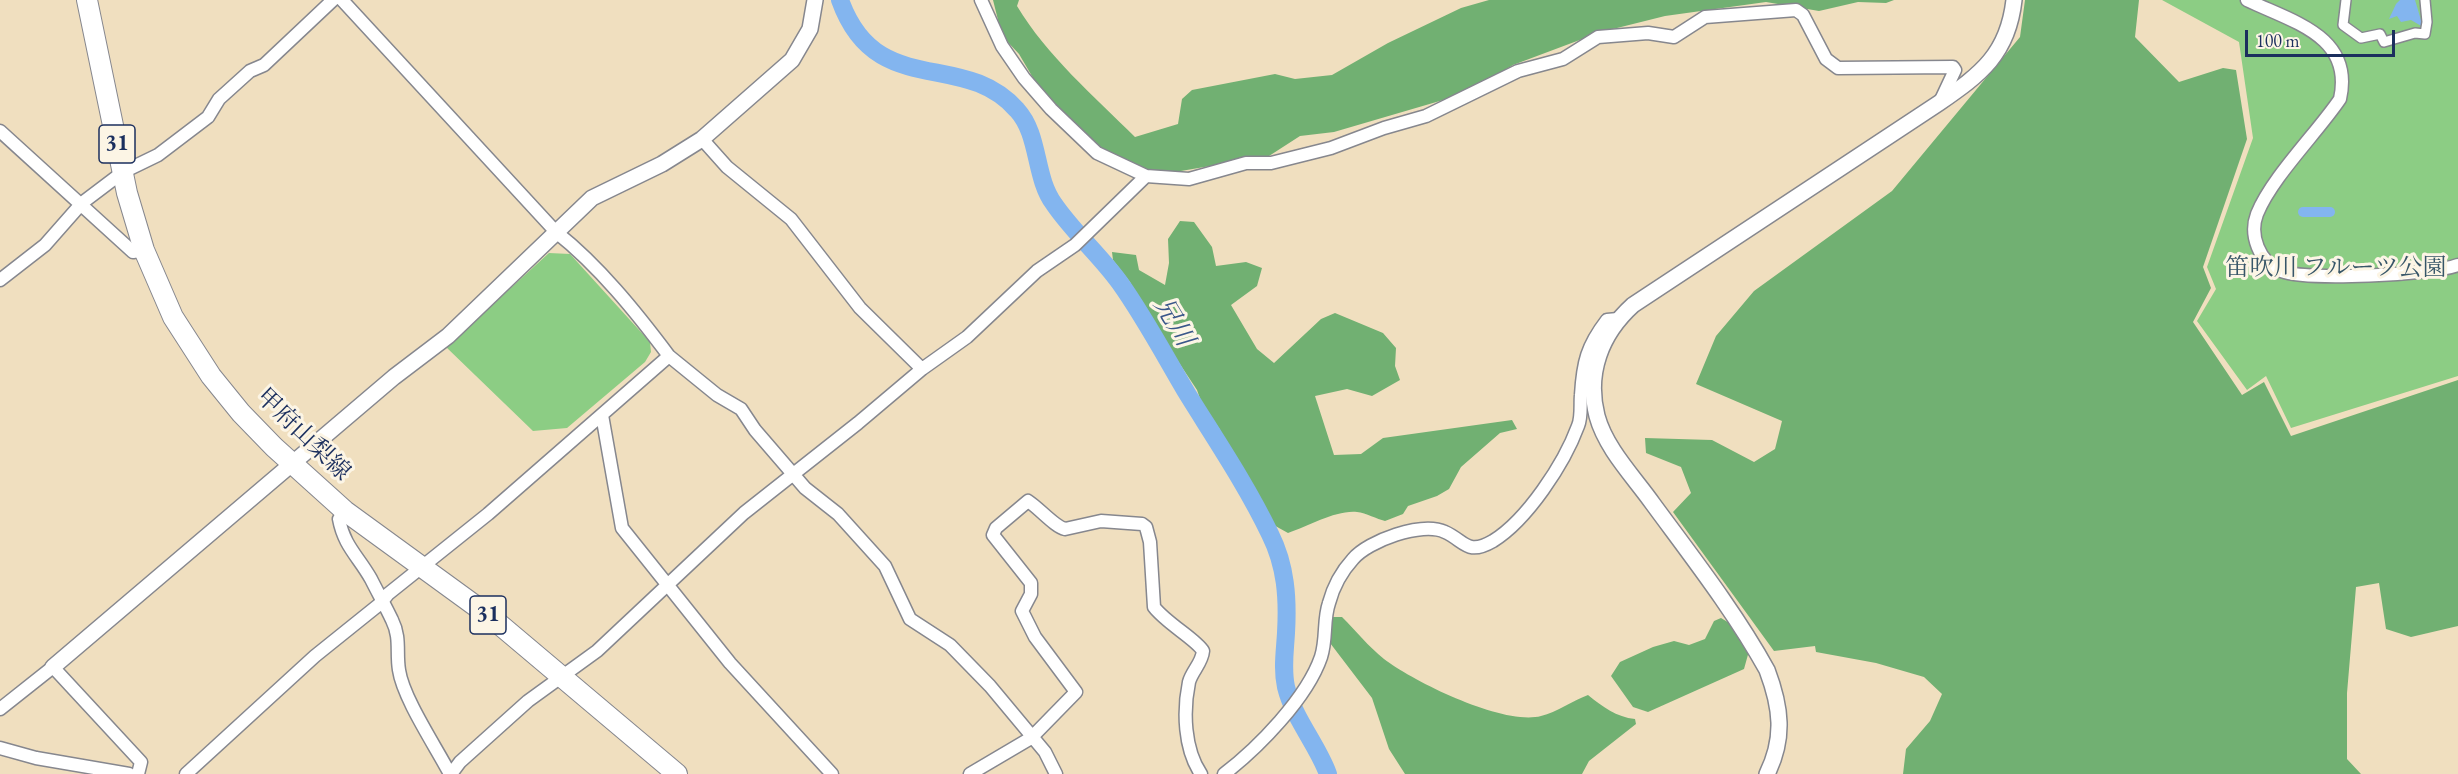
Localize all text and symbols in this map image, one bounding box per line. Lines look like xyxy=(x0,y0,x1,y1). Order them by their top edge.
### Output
scale bar xyxy=(2248,18,2398,56)
text: 100 m xyxy=(2256,29,2300,52)
road number: 31 xyxy=(99,125,135,163)
park label: 笛吹川 フルーツ公園 xyxy=(2226,254,2446,282)
water label: 兄川 xyxy=(1146,292,1200,352)
street label: 甲府山梨線 xyxy=(250,383,356,487)
road number: 31 xyxy=(470,596,506,634)

